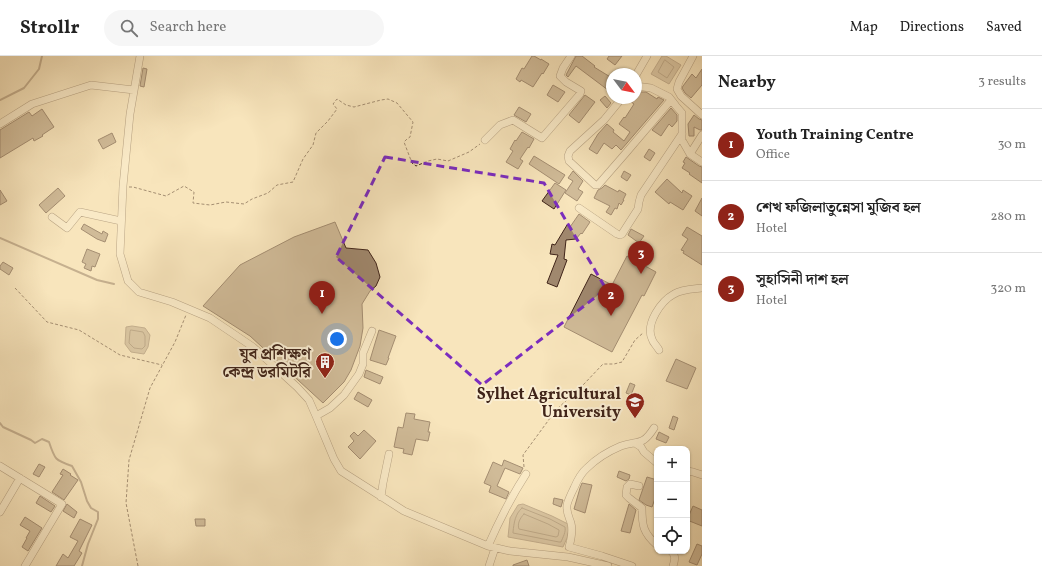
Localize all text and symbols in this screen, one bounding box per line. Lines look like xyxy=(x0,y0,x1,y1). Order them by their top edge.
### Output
search box xyxy=(104,10,384,46)
text: Strollr xyxy=(20,15,80,41)
icon: search xyxy=(118,17,140,39)
text: Search here xyxy=(150,17,226,38)
text: Map xyxy=(850,18,878,37)
text: Directions xyxy=(900,18,964,37)
text: Saved xyxy=(986,18,1022,37)
north arrow xyxy=(606,68,642,104)
text: Nearby xyxy=(718,71,776,94)
text: 3 results xyxy=(978,73,1026,91)
text: Youth Training Centre xyxy=(756,125,914,146)
text: 1 xyxy=(728,136,734,154)
text: 30 m xyxy=(998,136,1026,154)
text: Office xyxy=(756,146,790,164)
text: শেখ ফজিলাতুন্নেসা মুজিব হল xyxy=(756,198,921,219)
text: 2 xyxy=(728,208,734,226)
text: 280 m xyxy=(990,208,1026,226)
text: Hotel xyxy=(756,220,787,238)
pin: 3 xyxy=(628,241,654,274)
text: সুহাসিনী দাশ হল xyxy=(756,270,849,291)
text: 3 xyxy=(728,280,734,298)
text: 320 m xyxy=(991,280,1026,298)
pin: 1 xyxy=(309,281,335,314)
pin: 2 xyxy=(598,283,624,316)
text: Hotel xyxy=(756,292,787,310)
your location xyxy=(327,329,347,349)
place label: যুব প্রশিক্ষণ কেন্দ্র ডরমিটরি xyxy=(222,344,312,384)
building icon: যুব প্রশিক্ষণ কেন্দ্র ডরমিটরি xyxy=(314,351,336,379)
place label: Sylhet Agricultural University xyxy=(477,384,622,424)
school or university icon: Sylhet Agricultural University xyxy=(624,391,646,419)
map controls xyxy=(654,446,690,554)
button: + xyxy=(654,446,690,482)
button: − xyxy=(654,482,690,518)
button: locate xyxy=(654,518,690,554)

